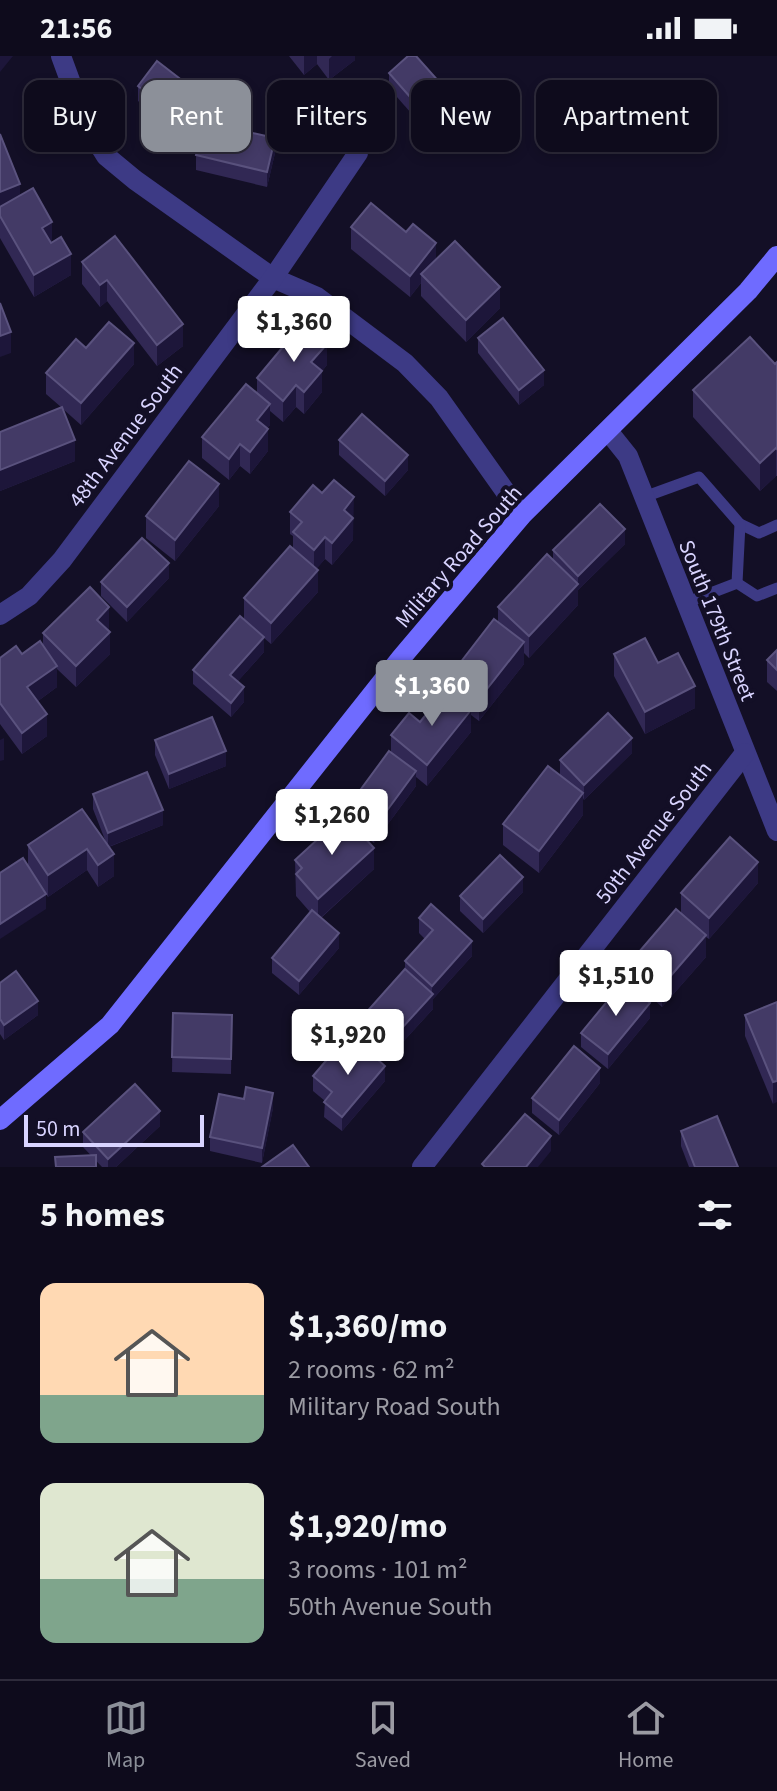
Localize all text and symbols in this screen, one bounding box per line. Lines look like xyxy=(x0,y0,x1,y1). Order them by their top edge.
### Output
text: 21:56 xyxy=(40,7,112,50)
chip: Buy xyxy=(24,80,125,152)
chip: Rent xyxy=(141,80,251,152)
chip: Filters xyxy=(267,80,395,152)
chip: New xyxy=(411,80,520,152)
chip: Apartment xyxy=(536,80,717,152)
pin: $1,360 xyxy=(229,296,359,364)
text: $1,360 xyxy=(256,303,332,340)
street label: 48th Avenue South xyxy=(61,357,191,514)
street label: Military Road South xyxy=(388,478,530,635)
street label: South 179th Street xyxy=(670,535,764,706)
pin: $1,360 xyxy=(367,660,497,728)
text: $1,360 xyxy=(394,667,470,704)
street label: 50th Avenue South xyxy=(588,755,720,911)
pin: $1,260 xyxy=(267,789,397,857)
text: $1,260 xyxy=(294,796,370,833)
pin: $1,510 xyxy=(551,950,681,1018)
text: $1,510 xyxy=(578,957,654,994)
pin: $1,920 xyxy=(283,1009,413,1077)
text: $1,920 xyxy=(310,1016,386,1053)
scale bar xyxy=(24,1111,204,1147)
text: 50 m xyxy=(36,1113,81,1145)
text: 5 homes xyxy=(40,1191,165,1240)
icon: filters xyxy=(693,1193,737,1237)
text: $1,360/mo xyxy=(288,1302,448,1351)
icon: home xyxy=(104,1315,200,1411)
text: 2 rooms · 62 m² xyxy=(288,1351,455,1388)
text: Military Road South xyxy=(288,1388,501,1425)
text: $1,920/mo xyxy=(288,1502,448,1551)
icon: home xyxy=(104,1515,200,1611)
text: 3 rooms · 101 m² xyxy=(288,1551,467,1588)
text: 50th Avenue South xyxy=(288,1588,492,1625)
tab: Map xyxy=(104,1696,148,1776)
tab: Saved xyxy=(355,1696,411,1776)
tab: Home xyxy=(618,1696,673,1776)

